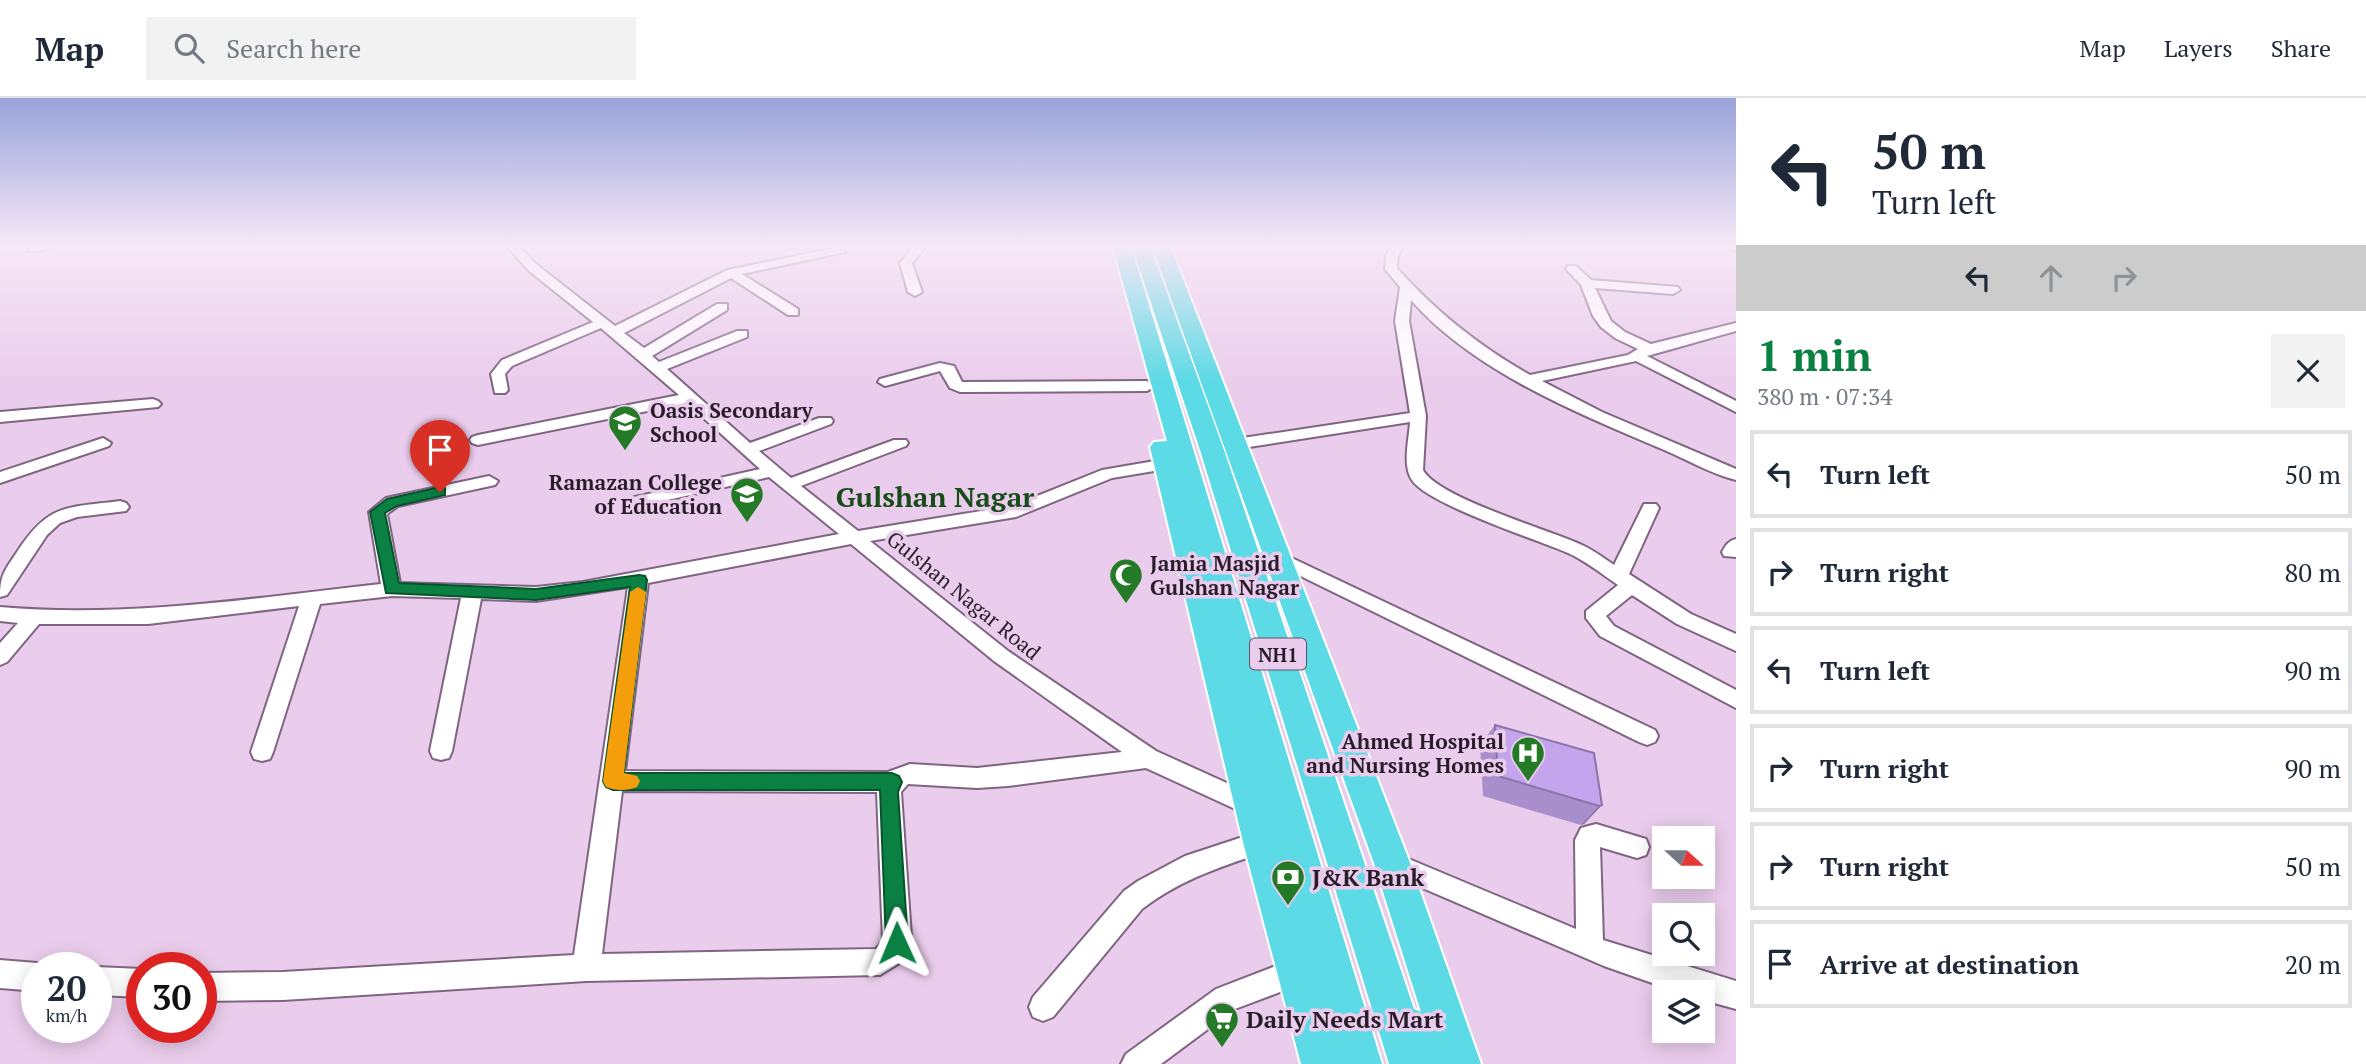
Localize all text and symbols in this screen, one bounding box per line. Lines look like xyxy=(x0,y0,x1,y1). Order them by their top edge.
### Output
search box xyxy=(146,17,636,80)
text: Map xyxy=(35,27,104,70)
icon: search xyxy=(170,29,208,67)
text: Search here xyxy=(226,31,361,65)
text: Map xyxy=(2079,32,2126,64)
text: Layers xyxy=(2164,32,2233,64)
text: Share xyxy=(2271,32,2331,64)
text: 50 m xyxy=(1872,118,1986,183)
icon: left xyxy=(1757,126,1848,217)
text: Turn left xyxy=(1872,181,1996,223)
icon: left xyxy=(1959,259,1997,297)
icon: ahead xyxy=(2032,259,2070,297)
icon: right xyxy=(2105,259,2143,297)
text: 1 min xyxy=(1757,327,1872,383)
button: close xyxy=(2271,334,2345,408)
text: 380 m · 07:34 xyxy=(1757,381,1892,412)
place label: Oasis Secondary School xyxy=(650,396,814,448)
school or university icon: Oasis Secondary School xyxy=(606,403,644,452)
pin xyxy=(410,420,470,492)
icon: arrive xyxy=(421,431,459,469)
icon: left xyxy=(1761,455,1799,493)
text: Turn left xyxy=(1820,457,1930,491)
text: 50 m xyxy=(2285,457,2341,491)
place label: Ramazan College of Education xyxy=(549,468,722,520)
school or university icon: Ramazan College of Education xyxy=(728,475,766,524)
district label: Gulshan Nagar xyxy=(836,478,1034,515)
street label: Gulshan Nagar Road xyxy=(881,524,1047,666)
place label: Jamia Masjid Gulshan Nagar xyxy=(1150,549,1299,601)
icon: right xyxy=(1761,553,1799,591)
text: Turn right xyxy=(1820,555,1949,589)
text: 80 m xyxy=(2285,555,2341,589)
mosque icon: Jamia Masjid Gulshan Nagar xyxy=(1107,556,1145,605)
road number: NH1 xyxy=(1250,638,1306,670)
icon: left xyxy=(1761,651,1799,689)
text: Turn left xyxy=(1820,653,1930,687)
text: 90 m xyxy=(2285,653,2341,687)
place label: Ahmed Hospital and Nursing Homes xyxy=(1306,727,1504,779)
hospital icon: Ahmed Hospital and Nursing Homes xyxy=(1509,734,1547,783)
icon: right xyxy=(1761,749,1799,787)
text: Turn right xyxy=(1820,751,1949,785)
text: 90 m xyxy=(2285,751,2341,785)
north arrow xyxy=(1652,826,1715,889)
map controls xyxy=(1652,826,1715,1043)
icon: right xyxy=(1761,847,1799,885)
text: Turn right xyxy=(1820,849,1949,883)
text: 50 m xyxy=(2285,849,2341,883)
bank icon: J&K Bank xyxy=(1269,858,1307,907)
place label: J&K Bank xyxy=(1312,861,1424,893)
button: search xyxy=(1652,903,1715,966)
position arrow xyxy=(860,906,934,980)
icon: arrive xyxy=(1761,945,1799,983)
text: Arrive at destination xyxy=(1820,947,2079,981)
text: 20 m xyxy=(2285,947,2341,981)
speed limit sign: 30 xyxy=(126,952,217,1043)
text: 20 xyxy=(47,965,86,1011)
button: layers xyxy=(1652,980,1715,1043)
supermarket icon: Daily Needs Mart xyxy=(1203,1000,1241,1049)
text: km/h xyxy=(46,1003,87,1027)
place label: Daily Needs Mart xyxy=(1246,1003,1444,1035)

